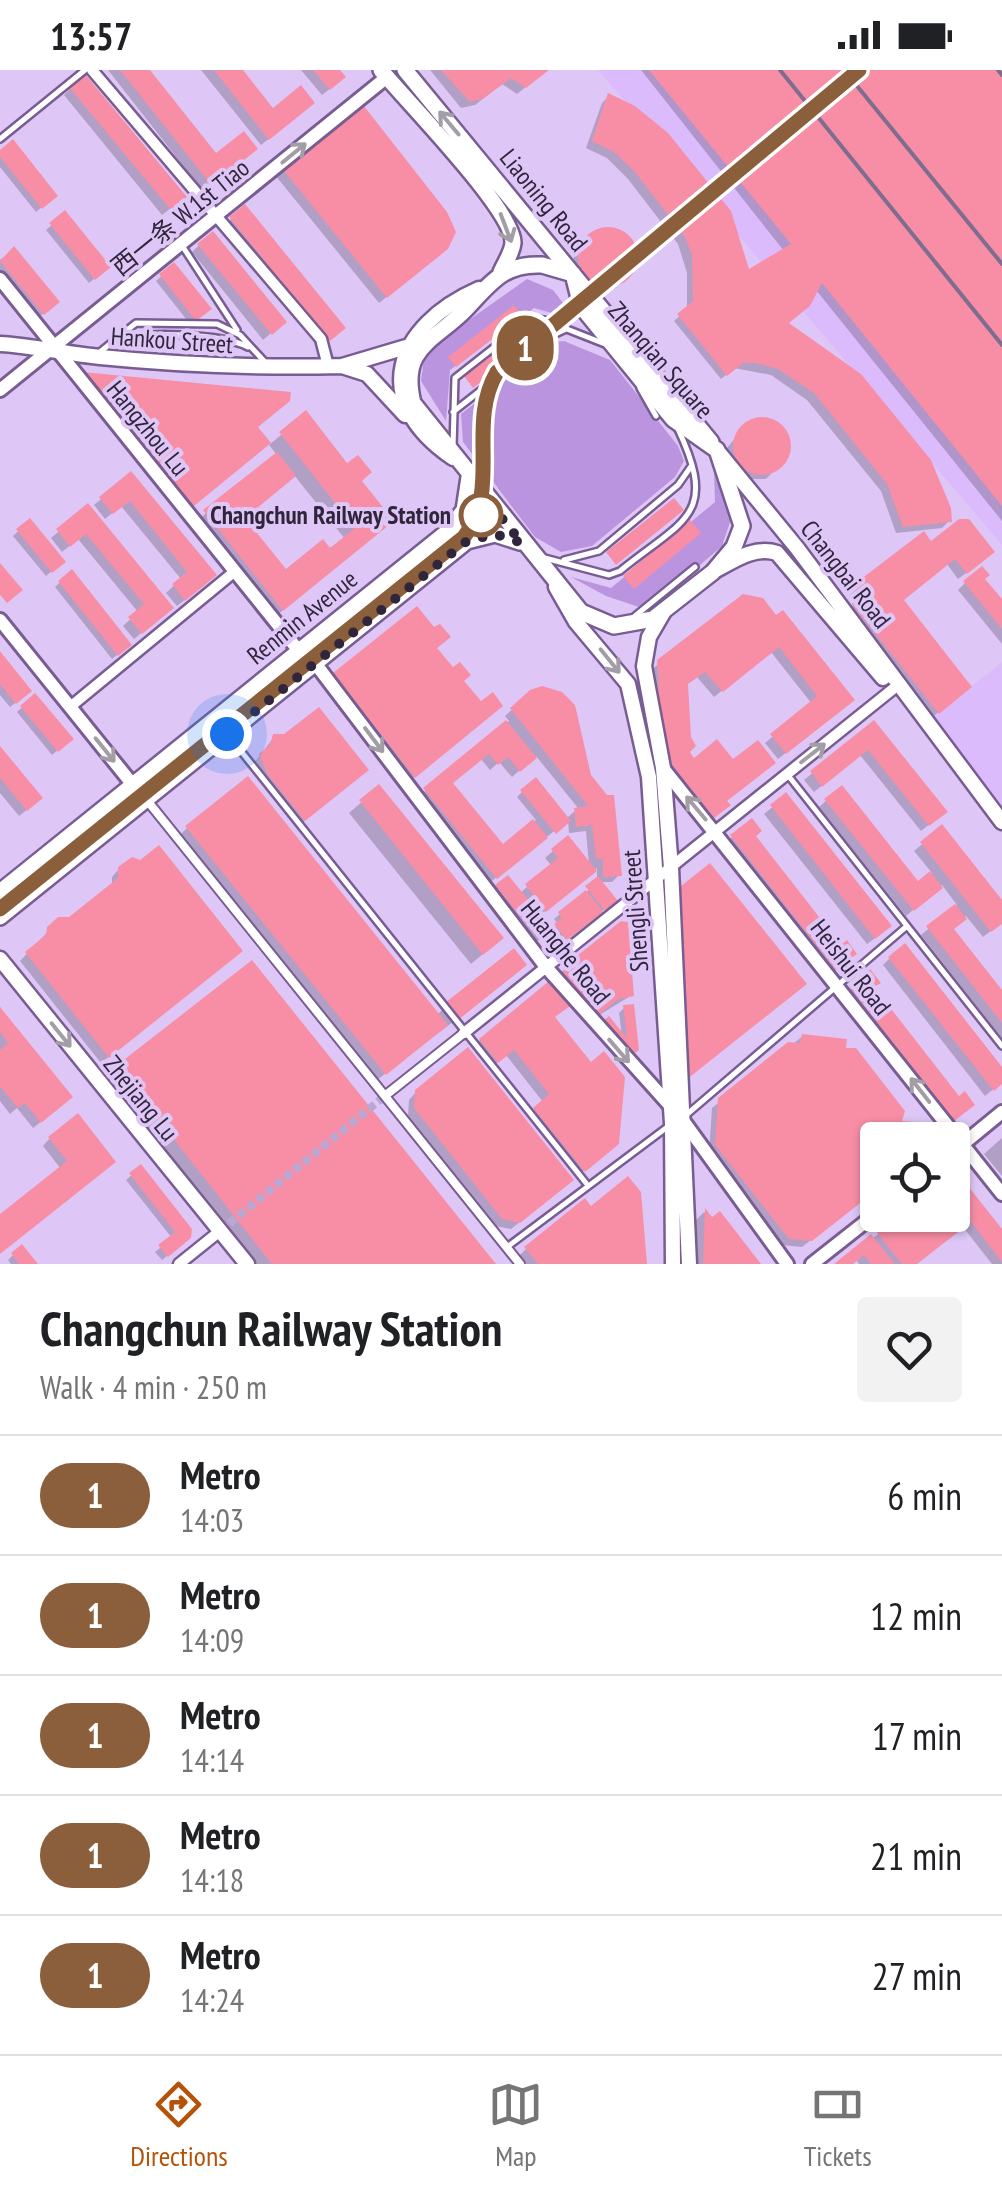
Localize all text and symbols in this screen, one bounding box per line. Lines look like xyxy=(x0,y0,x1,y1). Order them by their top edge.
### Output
text: 13:57 xyxy=(50,11,132,60)
one-way arrow xyxy=(439,111,461,137)
one-way arrow xyxy=(281,142,307,164)
street label: Liaoning Road xyxy=(493,142,595,258)
street label: 西一条 W.1st Tiao xyxy=(104,152,256,282)
one-way arrow xyxy=(498,212,516,243)
street label: Zhanqian Square xyxy=(601,295,721,425)
line badge: 1 xyxy=(492,316,558,380)
street label: Hankou Street xyxy=(110,320,234,360)
text: 1 xyxy=(517,325,533,371)
street label: Hangzhou Lu xyxy=(100,374,196,482)
marker: Changchun Railway Station xyxy=(460,494,502,536)
place label: Changchun Railway Station xyxy=(210,499,451,531)
street label: Changbai Road xyxy=(794,514,898,634)
street label: Renmin Avenue xyxy=(240,563,364,671)
one-way arrow xyxy=(599,647,620,674)
your location xyxy=(202,709,252,759)
one-way arrow xyxy=(364,726,385,753)
one-way arrow xyxy=(94,737,116,763)
one-way arrow xyxy=(799,742,825,764)
one-way arrow xyxy=(685,795,707,821)
street label: Shengli Street xyxy=(615,849,655,973)
street label: Huanghe Road xyxy=(514,893,618,1011)
street label: Heishui Road xyxy=(804,913,898,1021)
one-way arrow xyxy=(50,1021,71,1048)
one-way arrow xyxy=(607,1037,629,1063)
street label: Zhejiang Lu xyxy=(97,1049,185,1147)
one-way arrow xyxy=(909,1077,930,1104)
map controls xyxy=(860,1122,970,1232)
button: locate xyxy=(860,1122,970,1232)
text: Changchun Railway Station xyxy=(40,1297,502,1359)
button: heart xyxy=(857,1297,962,1402)
text: Walk · 4 min · 250 m xyxy=(40,1366,267,1408)
text: Metro xyxy=(180,1450,261,1499)
text: 6 min xyxy=(887,1471,962,1520)
text: 1 xyxy=(87,1472,103,1518)
text: 14:03 xyxy=(180,1499,244,1541)
text: Metro xyxy=(180,1570,261,1619)
text: 12 min xyxy=(870,1591,962,1640)
text: 1 xyxy=(87,1592,103,1638)
text: 14:09 xyxy=(180,1619,244,1661)
text: Metro xyxy=(180,1690,261,1739)
text: 17 min xyxy=(872,1711,962,1760)
text: 1 xyxy=(87,1712,103,1758)
text: 14:14 xyxy=(180,1739,244,1781)
text: Metro xyxy=(180,1810,261,1859)
text: 21 min xyxy=(870,1831,962,1880)
text: 1 xyxy=(87,1832,103,1878)
text: 14:18 xyxy=(180,1859,244,1901)
text: Metro xyxy=(180,1930,261,1979)
text: 27 min xyxy=(872,1951,962,2000)
text: 1 xyxy=(87,1952,103,1998)
text: 14:24 xyxy=(180,1979,244,2021)
tab: Directions xyxy=(130,2077,228,2174)
tab: Map xyxy=(488,2077,543,2174)
tab: Tickets xyxy=(804,2077,872,2174)

